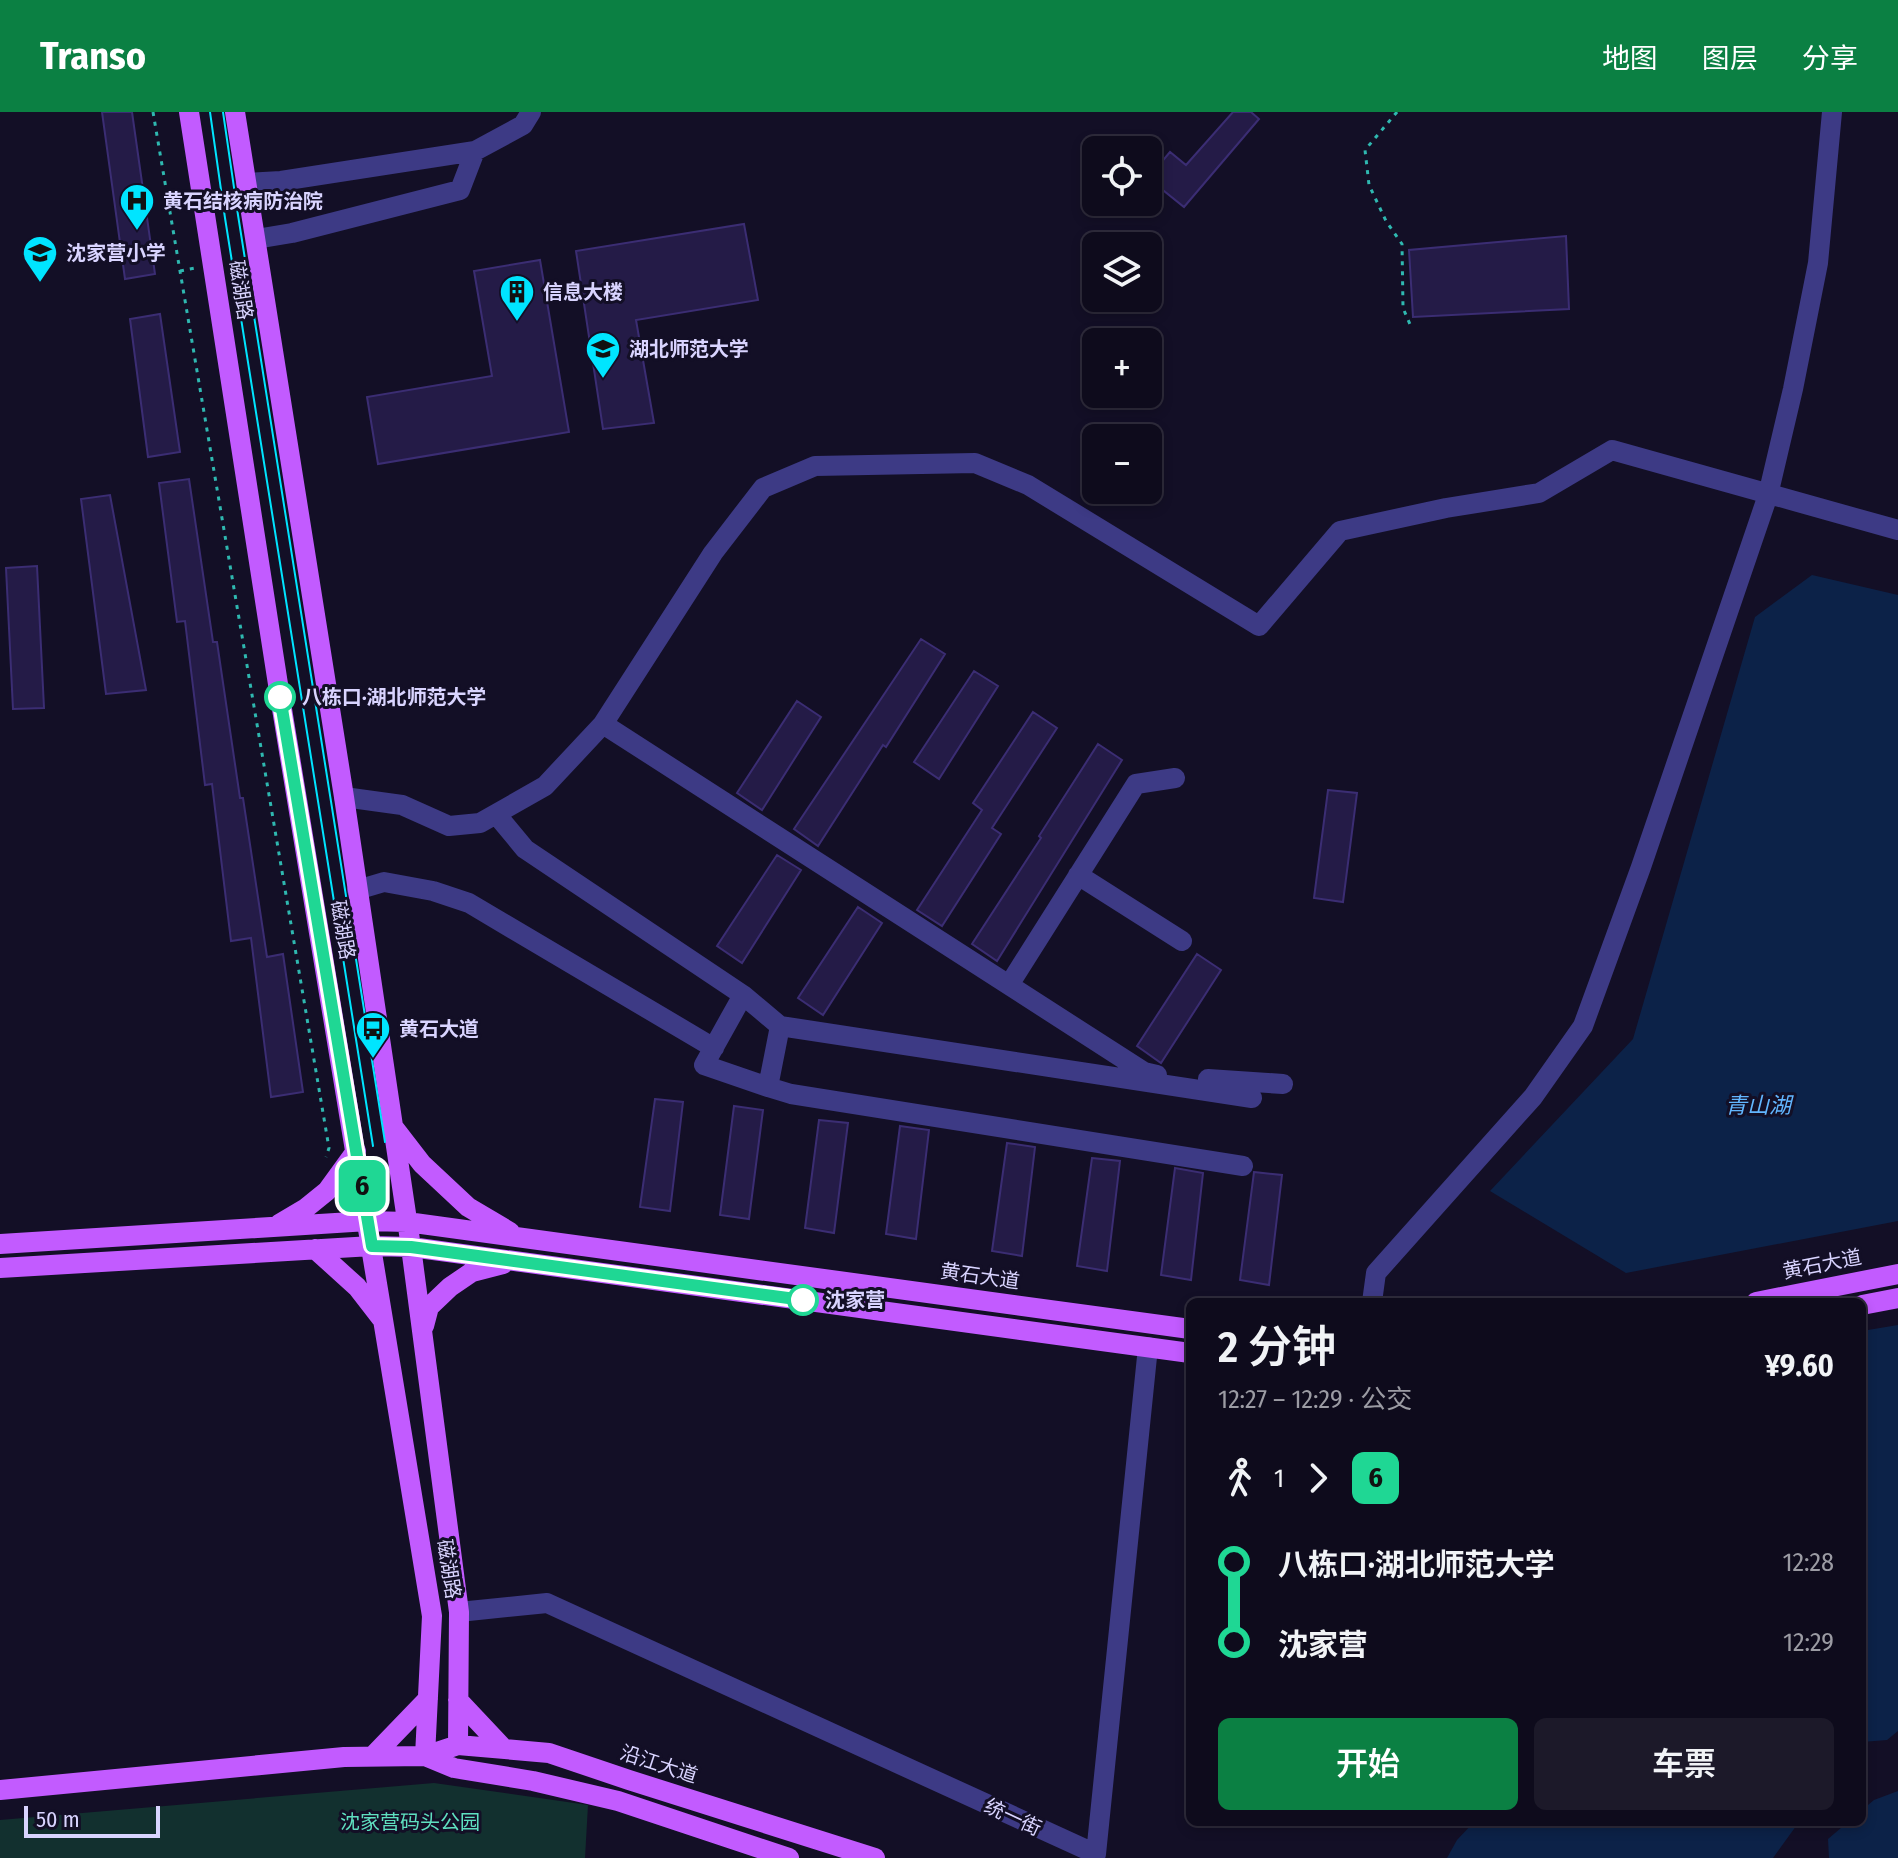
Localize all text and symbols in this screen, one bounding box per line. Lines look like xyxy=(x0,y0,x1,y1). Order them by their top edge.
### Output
text: Transo xyxy=(40,33,146,79)
text: 地图 xyxy=(1602,42,1658,75)
text: 图层 xyxy=(1702,42,1758,75)
text: 分享 xyxy=(1802,42,1858,75)
map controls xyxy=(1082,136,1162,504)
button: locate xyxy=(1082,136,1162,216)
hospital icon: 黄石结核病防治院 xyxy=(118,182,156,232)
place label: 黄石结核病防治院 xyxy=(163,189,323,213)
button: layers xyxy=(1082,232,1162,312)
school or university icon: 沈家营小学 xyxy=(21,234,59,284)
place label: 沈家营小学 xyxy=(66,241,166,265)
street label: 磁湖路 xyxy=(224,258,258,322)
building icon: 信息大楼 xyxy=(498,273,536,323)
place label: 信息大楼 xyxy=(543,280,623,304)
button: + xyxy=(1082,328,1162,408)
school or university icon: 湖北师范大学 xyxy=(584,330,622,380)
place label: 湖北师范大学 xyxy=(629,337,749,361)
button: − xyxy=(1082,424,1162,504)
marker: 八栋口·湖北师范大学 xyxy=(265,682,295,712)
place label: 八栋口·湖北师范大学 xyxy=(302,685,487,709)
street label: 磁湖路 xyxy=(326,898,360,962)
bus stop icon: 黄石大道 xyxy=(354,1010,392,1060)
place label: 黄石大道 xyxy=(399,1017,479,1041)
water label: 青山湖 xyxy=(1725,1092,1794,1119)
line badge: 6 xyxy=(336,1160,388,1212)
text: 6 xyxy=(355,1169,369,1202)
street label: 黄石大道 xyxy=(1780,1245,1864,1283)
street label: 黄石大道 xyxy=(939,1259,1021,1293)
marker: 沈家营 xyxy=(788,1285,818,1315)
place label: 沈家营 xyxy=(825,1288,885,1312)
text: 2 分钟 xyxy=(1218,1321,1336,1374)
text: ¥9.60 xyxy=(1765,1348,1834,1384)
text: 12:27 – 12:29 · 公交 xyxy=(1218,1384,1412,1415)
icon: walk xyxy=(1218,1456,1262,1500)
icon: forward xyxy=(1296,1456,1340,1500)
text: 6 xyxy=(1368,1461,1383,1494)
text: 1 xyxy=(1274,1463,1284,1494)
street label: 磁湖路 xyxy=(432,1537,466,1601)
text: 八栋口·湖北师范大学 xyxy=(1278,1547,1555,1583)
text: 12:28 xyxy=(1782,1547,1834,1578)
text: 沈家营 xyxy=(1278,1627,1368,1663)
text: 12:29 xyxy=(1783,1627,1834,1658)
button: 开始 xyxy=(1218,1718,1518,1810)
button: 车票 xyxy=(1534,1718,1834,1810)
street label: 沿江大道 xyxy=(617,1740,701,1788)
street label: 统一街 xyxy=(981,1793,1045,1841)
scale bar xyxy=(24,1802,160,1838)
text: 50 m xyxy=(36,1806,80,1833)
park label: 沈家营码头公园 xyxy=(340,1810,480,1834)

